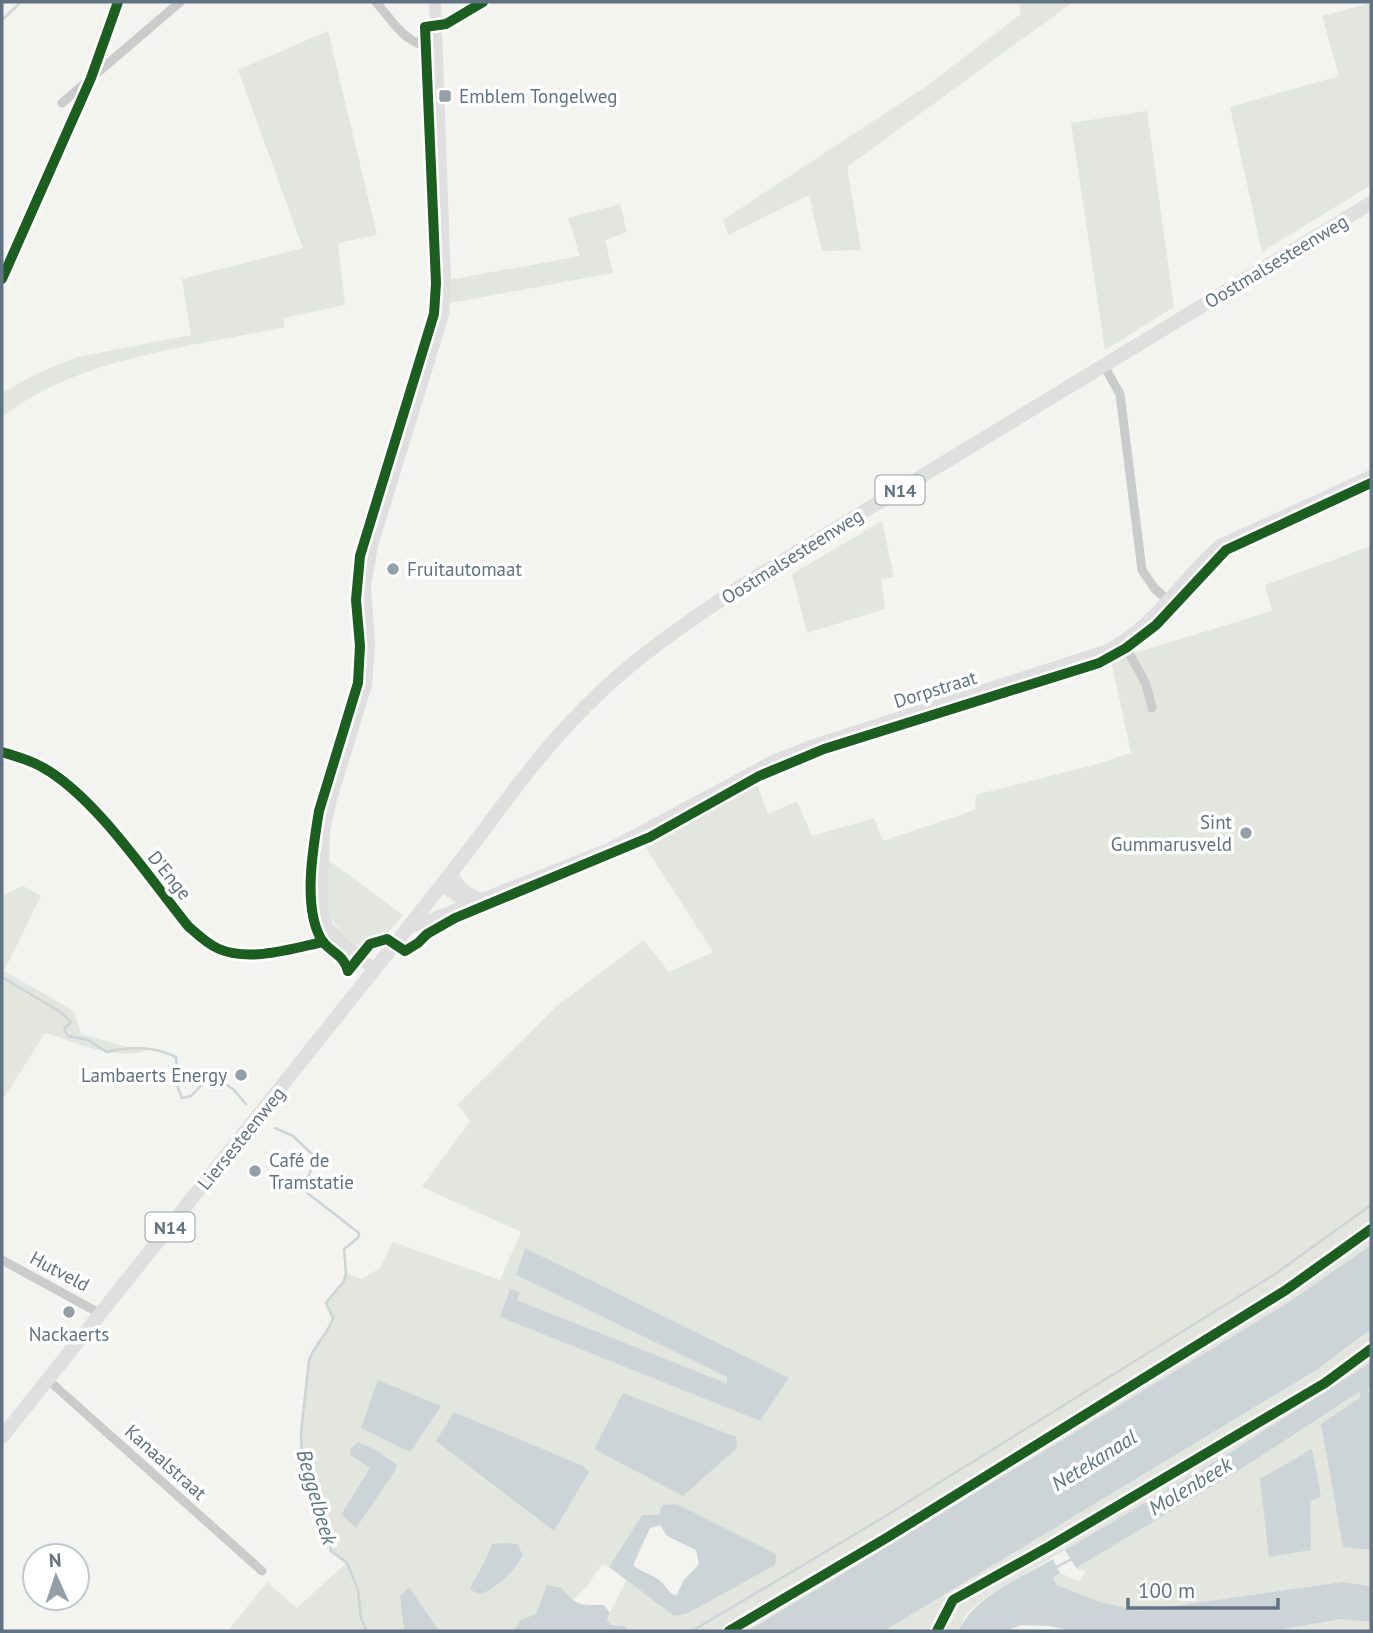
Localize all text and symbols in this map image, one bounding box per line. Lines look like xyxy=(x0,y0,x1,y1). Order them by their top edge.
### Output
place label: Emblem Tongelweg xyxy=(459,84,617,108)
marker: Emblem Tongelweg xyxy=(437,88,453,104)
street label: Oostmalsesteenweg xyxy=(1200,209,1352,313)
road number: N14 xyxy=(876,476,925,504)
street label: Oostmalsesteenweg xyxy=(717,503,867,609)
place label: Fruitautomaat xyxy=(407,557,522,581)
marker: Fruitautomaat xyxy=(385,561,401,577)
street label: Dorpstraat xyxy=(891,665,980,713)
place label: Sint Gummarusveld xyxy=(1111,810,1233,856)
marker: Sint Gummarusveld xyxy=(1238,825,1254,841)
street label: D'Enge xyxy=(143,846,197,904)
place label: Lambaerts Energy xyxy=(81,1063,227,1087)
marker: Lambaerts Energy xyxy=(233,1067,249,1083)
street label: Liersesteenweg xyxy=(192,1082,290,1194)
place label: Café de Tramstatie xyxy=(269,1148,354,1194)
marker: Café de Tramstatie xyxy=(247,1163,263,1179)
road number: N14 xyxy=(146,1212,194,1242)
street label: Hutveld xyxy=(26,1245,94,1297)
marker: Nackaerts xyxy=(61,1304,77,1320)
place label: Nackaerts xyxy=(29,1322,109,1346)
street label: Kanaalstraat xyxy=(120,1419,212,1505)
water label: Netekanaal xyxy=(1046,1423,1142,1497)
water label: Beggelbeek xyxy=(291,1446,344,1549)
water label: Molenbeek xyxy=(1143,1450,1238,1521)
north arrow xyxy=(21,1542,91,1612)
text: N xyxy=(48,1548,62,1572)
scale bar xyxy=(1128,1566,1278,1610)
text: 100 m xyxy=(1138,1577,1195,1604)

